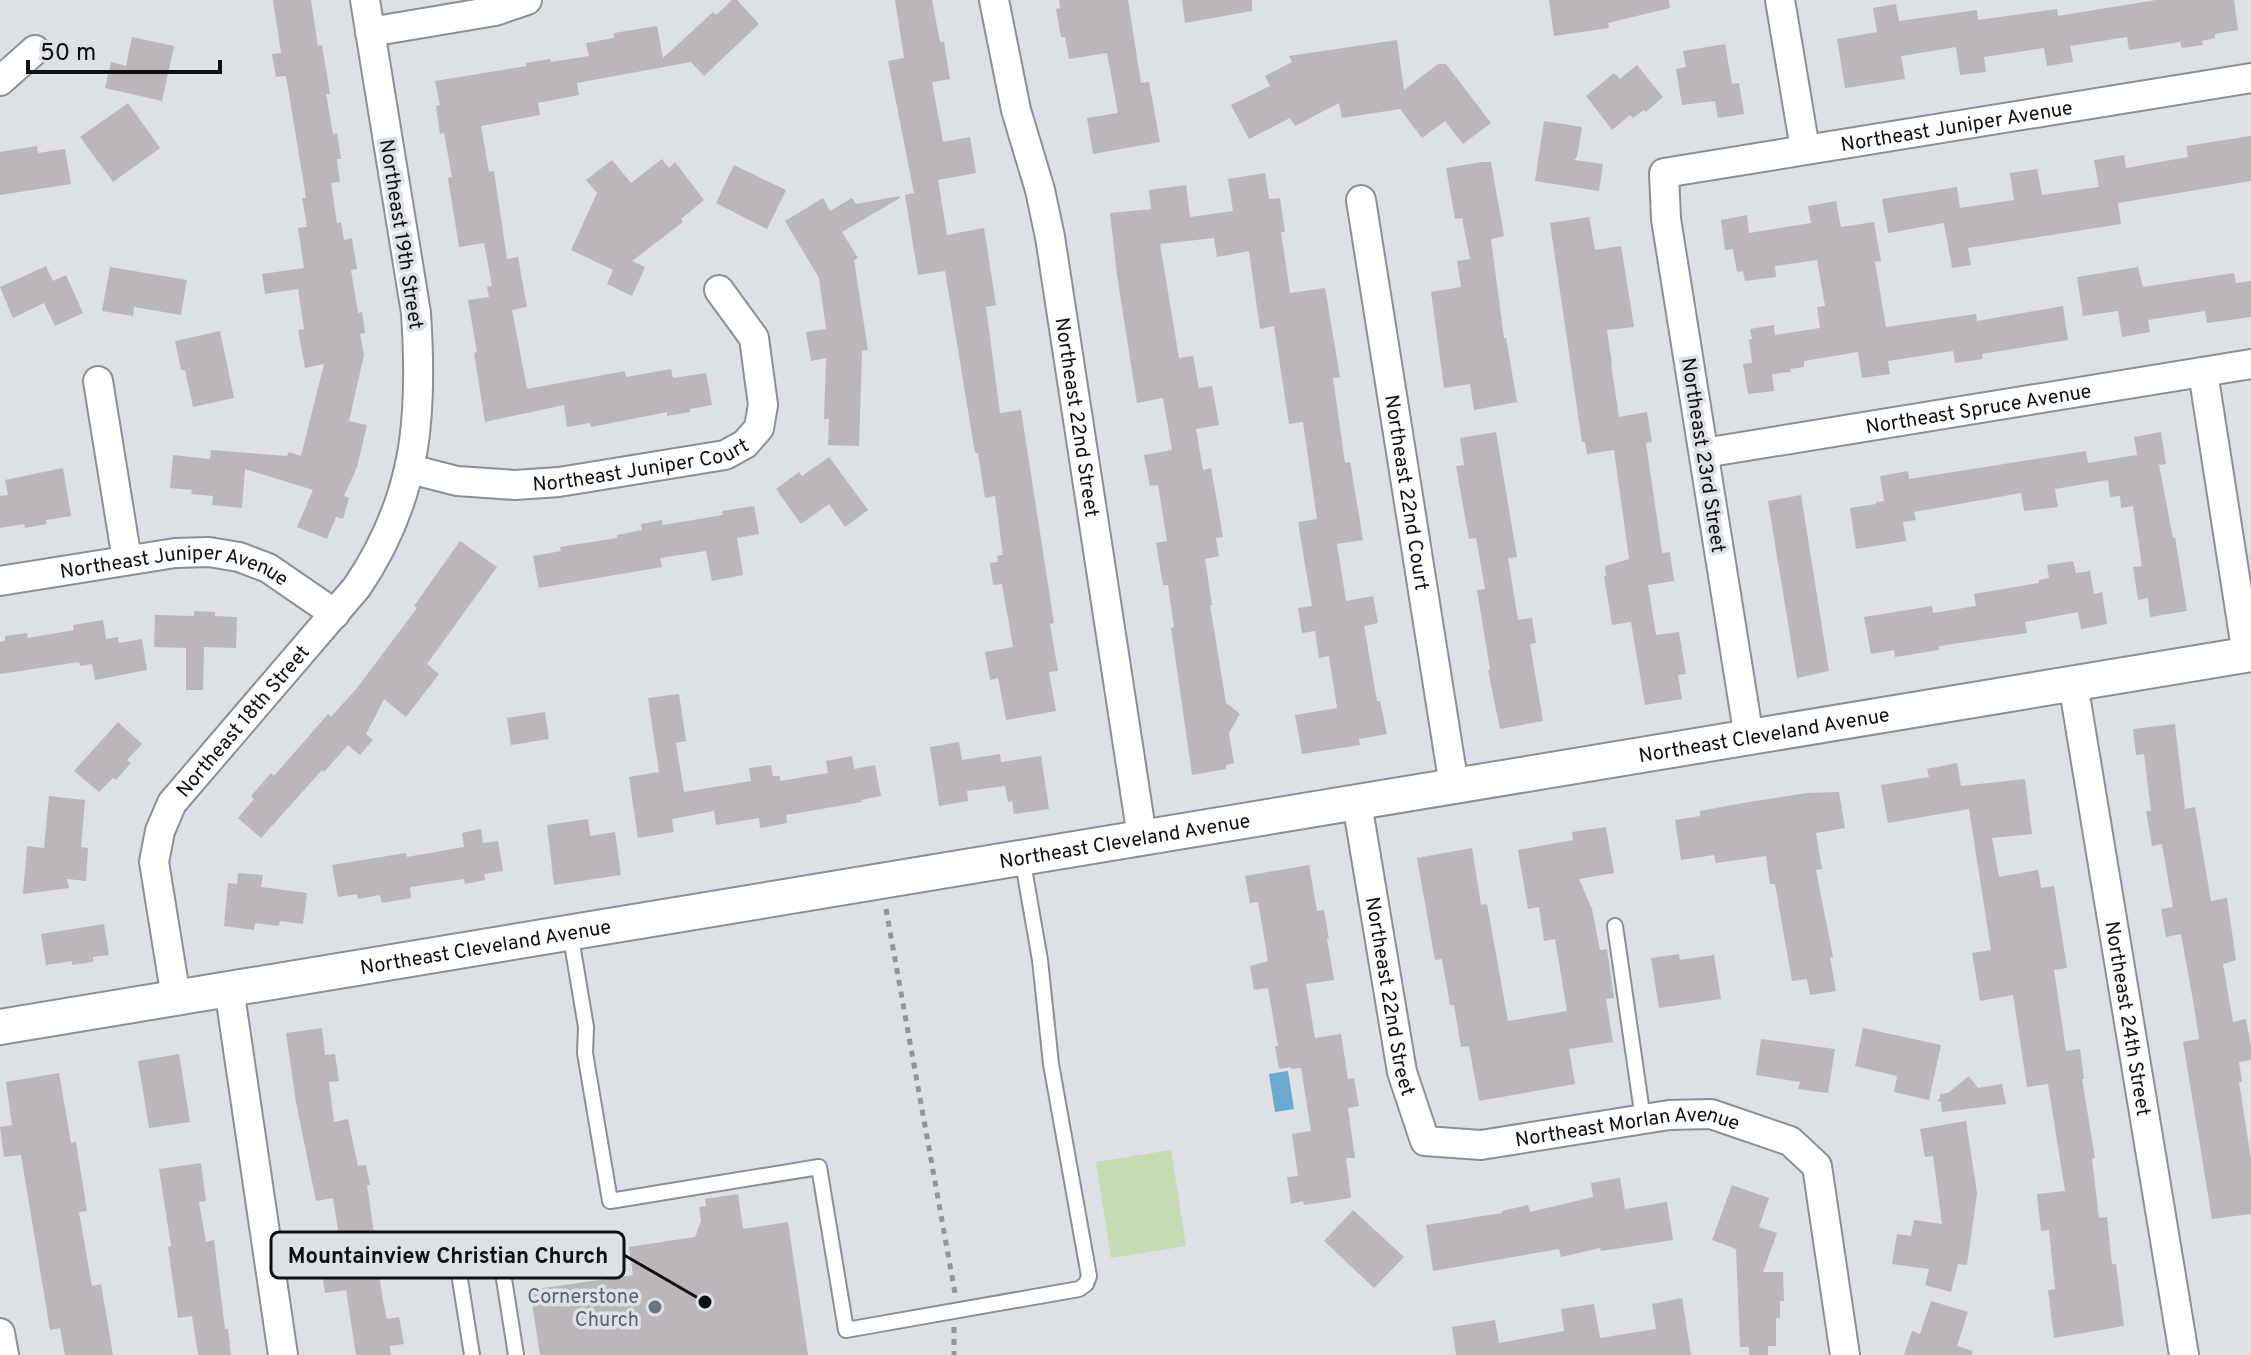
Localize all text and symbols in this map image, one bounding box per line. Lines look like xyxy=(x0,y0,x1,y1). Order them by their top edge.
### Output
scale bar xyxy=(28,24,220,74)
text: 50 m xyxy=(40,39,96,69)
street label: Northeast Juniper Avenue xyxy=(1839,96,2075,159)
street label: Northeast 19th Street xyxy=(372,137,428,331)
street label: Northeast 22nd Street xyxy=(1047,316,1104,519)
street label: Northeast 23rd Street xyxy=(1674,356,1730,555)
street label: Northeast Spruce Avenue xyxy=(1864,379,2094,442)
street label: Northeast 22nd Court xyxy=(1377,393,1434,592)
street label: Northeast Juniper Court xyxy=(532,433,754,499)
street label: Northeast Juniper Avenue xyxy=(58,541,293,593)
street label: Northeast 18th Street xyxy=(171,641,316,804)
street label: Northeast Cleveland Avenue xyxy=(1637,703,1892,770)
street label: Northeast Cleveland Avenue xyxy=(998,809,1252,876)
street label: Northeast 22nd Street xyxy=(1358,895,1420,1100)
street label: Northeast Cleveland Avenue xyxy=(358,915,613,982)
street label: Northeast 24th Street xyxy=(2098,919,2155,1118)
street label: Northeast Morlan Avenue xyxy=(1513,1103,1743,1154)
callout: Mountainview Christian Church xyxy=(271,1232,624,1278)
text: Mountainview Christian Church xyxy=(288,1244,608,1271)
place label: Cornerstone Church xyxy=(527,1285,639,1334)
marker: Cornerstone Church xyxy=(646,1298,664,1316)

